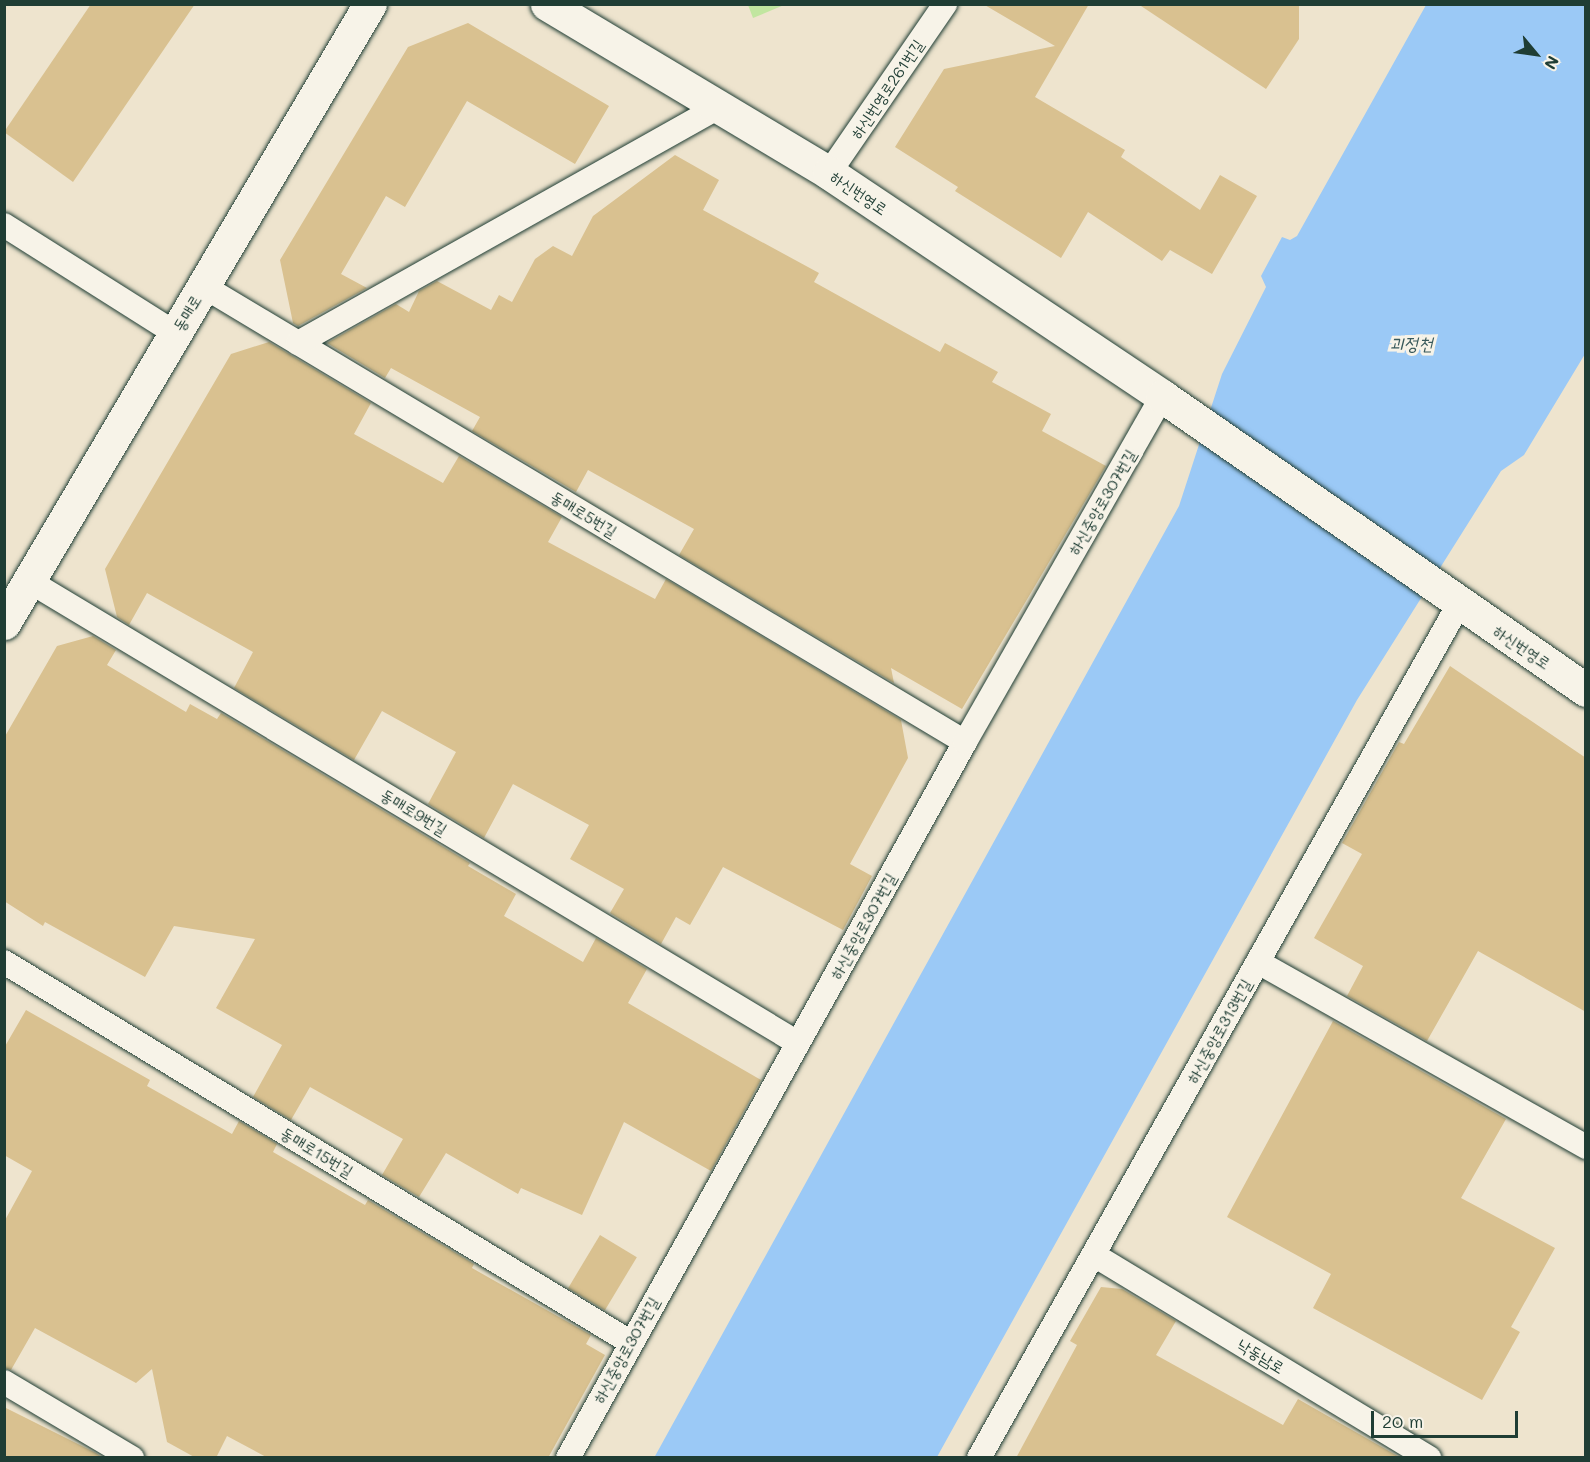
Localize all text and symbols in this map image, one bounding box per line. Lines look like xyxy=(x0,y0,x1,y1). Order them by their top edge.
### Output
north arrow xyxy=(1506,24,1566,84)
street label: 하신번영로261번길 xyxy=(847,36,927,142)
text: N xyxy=(1540,53,1564,73)
street label: 하신번영로 xyxy=(827,167,891,219)
street label: 동매로 xyxy=(169,292,205,334)
water label: 괴정천 xyxy=(1389,332,1433,354)
street label: 하신중앙로307번길 xyxy=(1064,446,1140,558)
street label: 동매로5번길 xyxy=(547,487,621,541)
street label: 하신번영로 xyxy=(1490,621,1554,673)
street label: 동매로9번길 xyxy=(377,785,451,839)
street label: 하신중앙로307번길 xyxy=(826,870,900,982)
street label: 하신중앙로313번길 xyxy=(1182,976,1256,1086)
street label: 동매로15번길 xyxy=(277,1123,357,1181)
street label: 하신중앙로307번길 xyxy=(589,1294,663,1406)
street label: 낙동남로 xyxy=(1234,1335,1288,1377)
scale bar xyxy=(1374,1399,1521,1437)
text: 20 m xyxy=(1382,1409,1423,1433)

